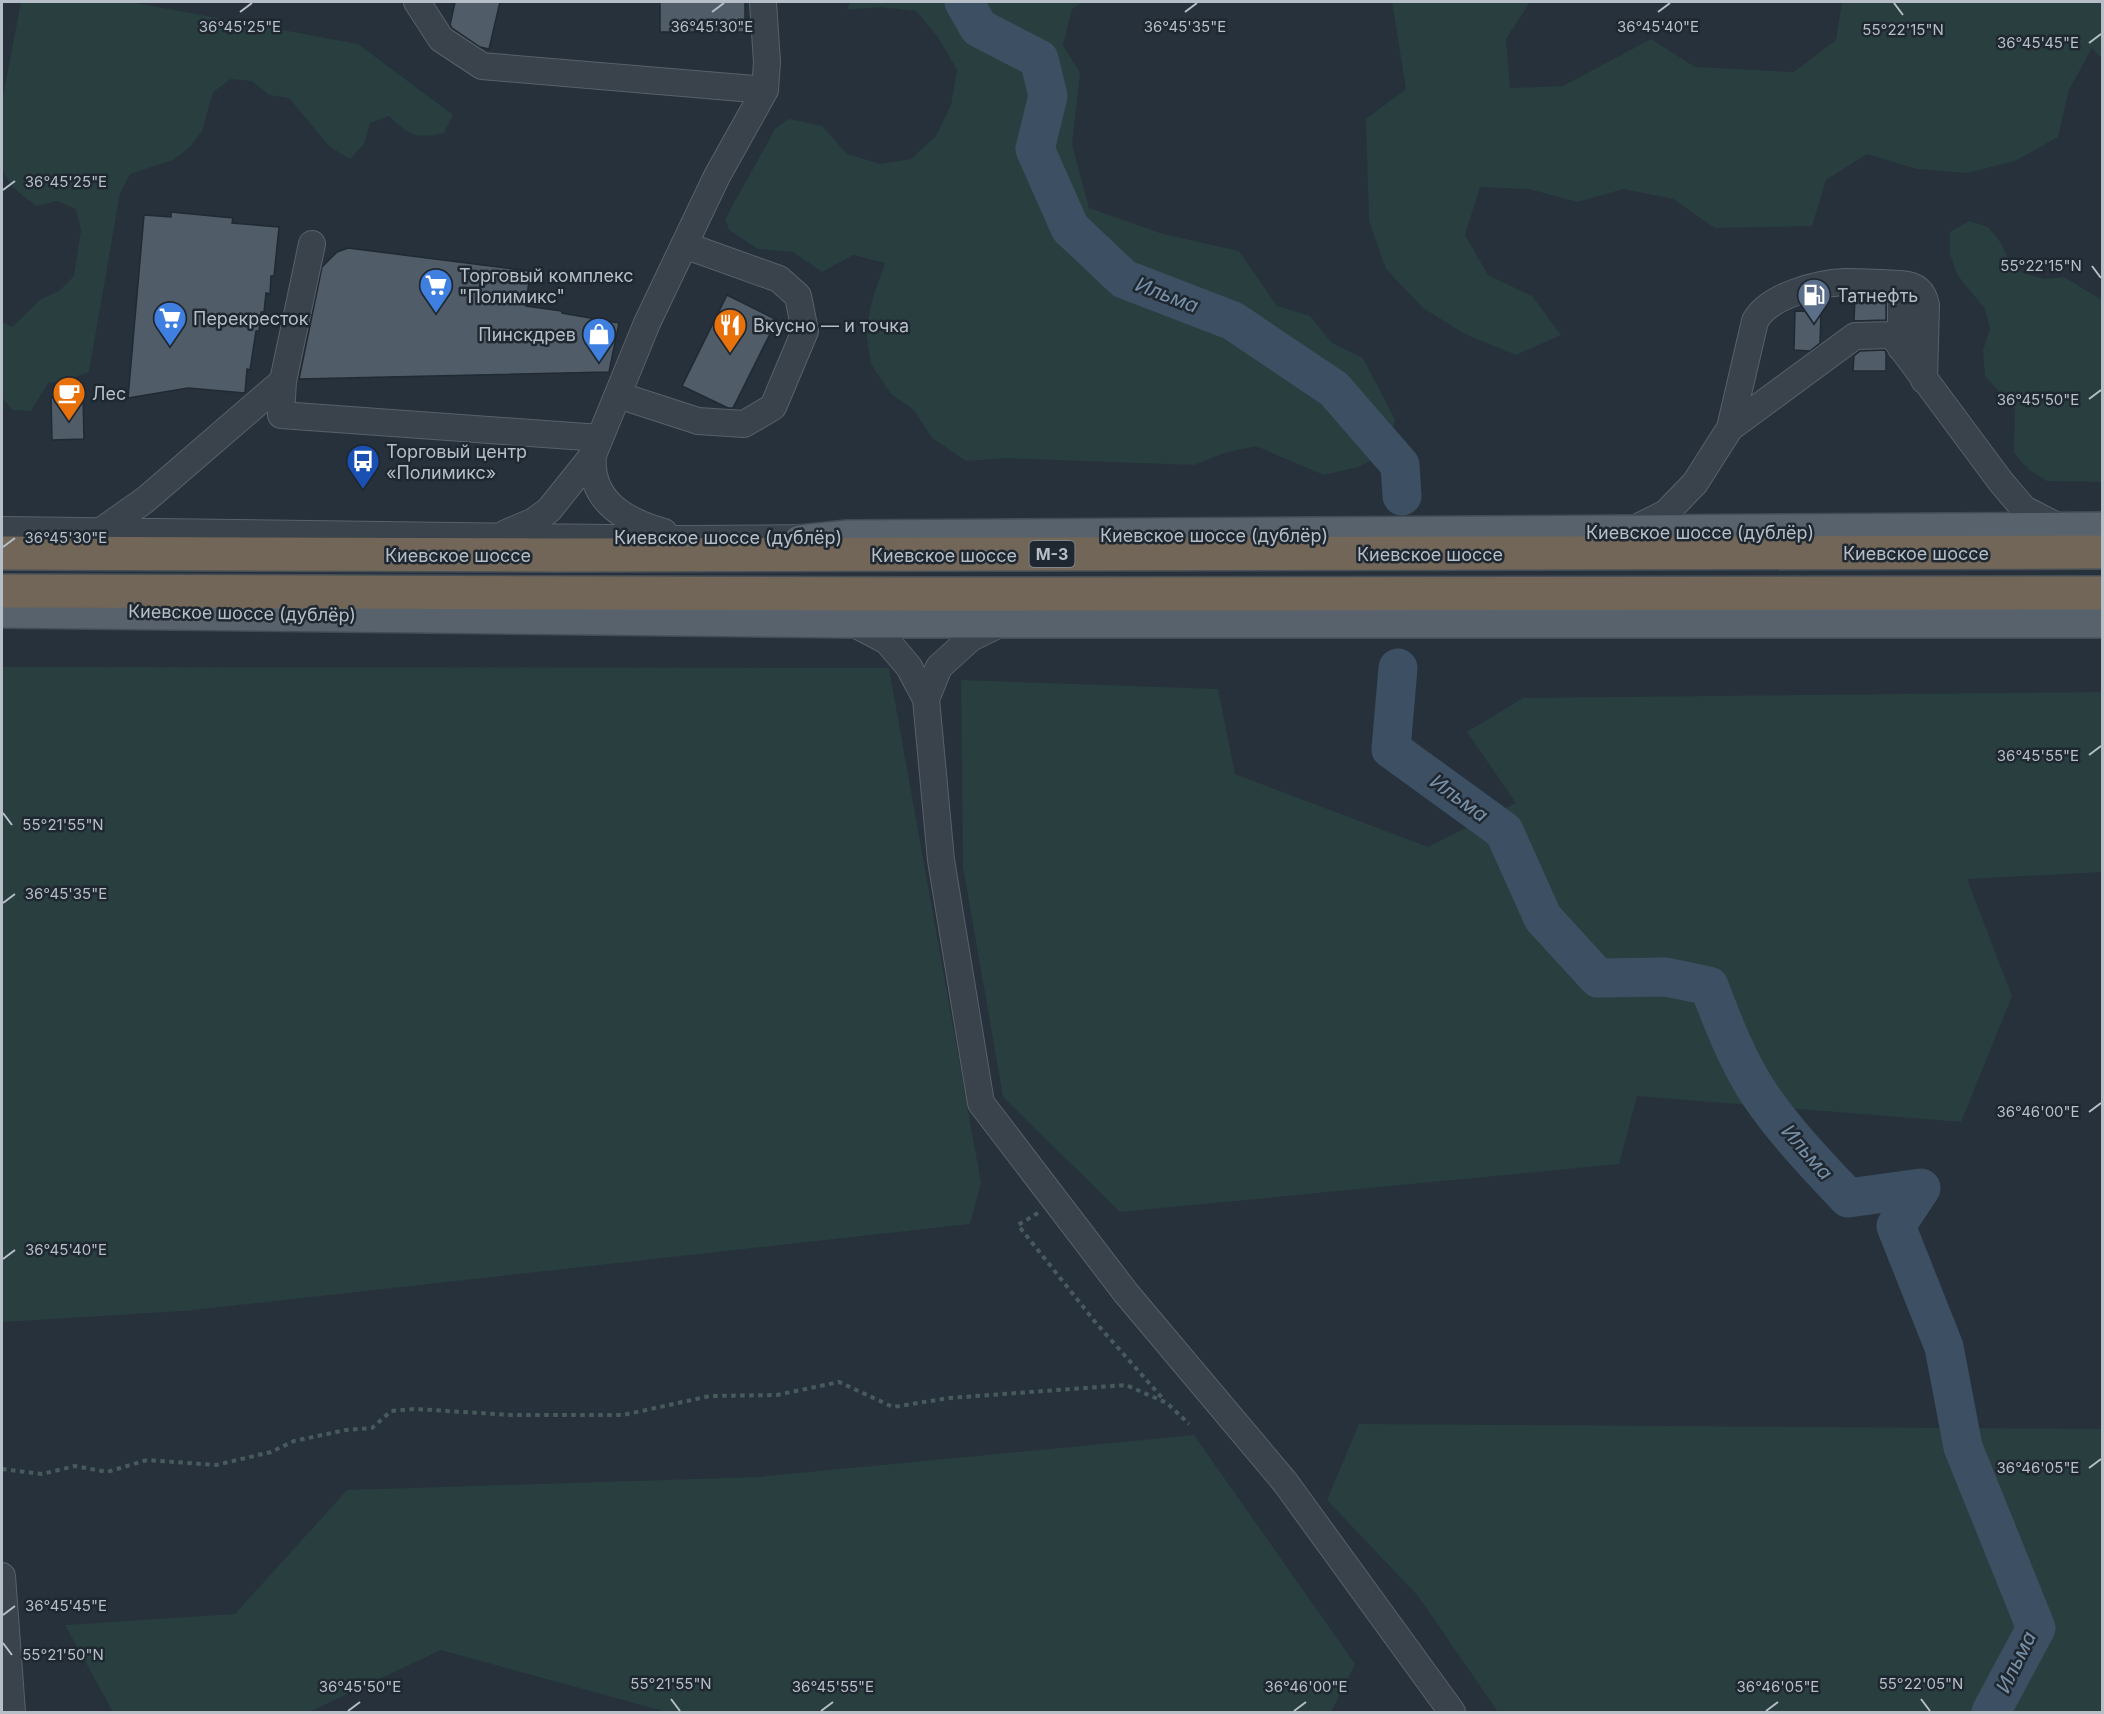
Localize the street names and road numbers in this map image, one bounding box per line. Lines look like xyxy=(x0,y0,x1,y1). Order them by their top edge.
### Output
street label: Киевское шоссе (дублёр) xyxy=(1586,522,1814,543)
street label: Киевское шоссе (дублёр) xyxy=(1100,525,1328,546)
street label: Киевское шоссе (дублёр) xyxy=(614,527,842,548)
road number: М-3 xyxy=(1030,541,1074,567)
street label: Киевское шоссе xyxy=(1843,543,1989,564)
street label: Киевское шоссе xyxy=(1357,544,1503,565)
street label: Киевское шоссе xyxy=(385,545,531,566)
street label: Киевское шоссе xyxy=(871,545,1017,566)
street label: Киевское шоссе (дублёр) xyxy=(128,601,356,625)

